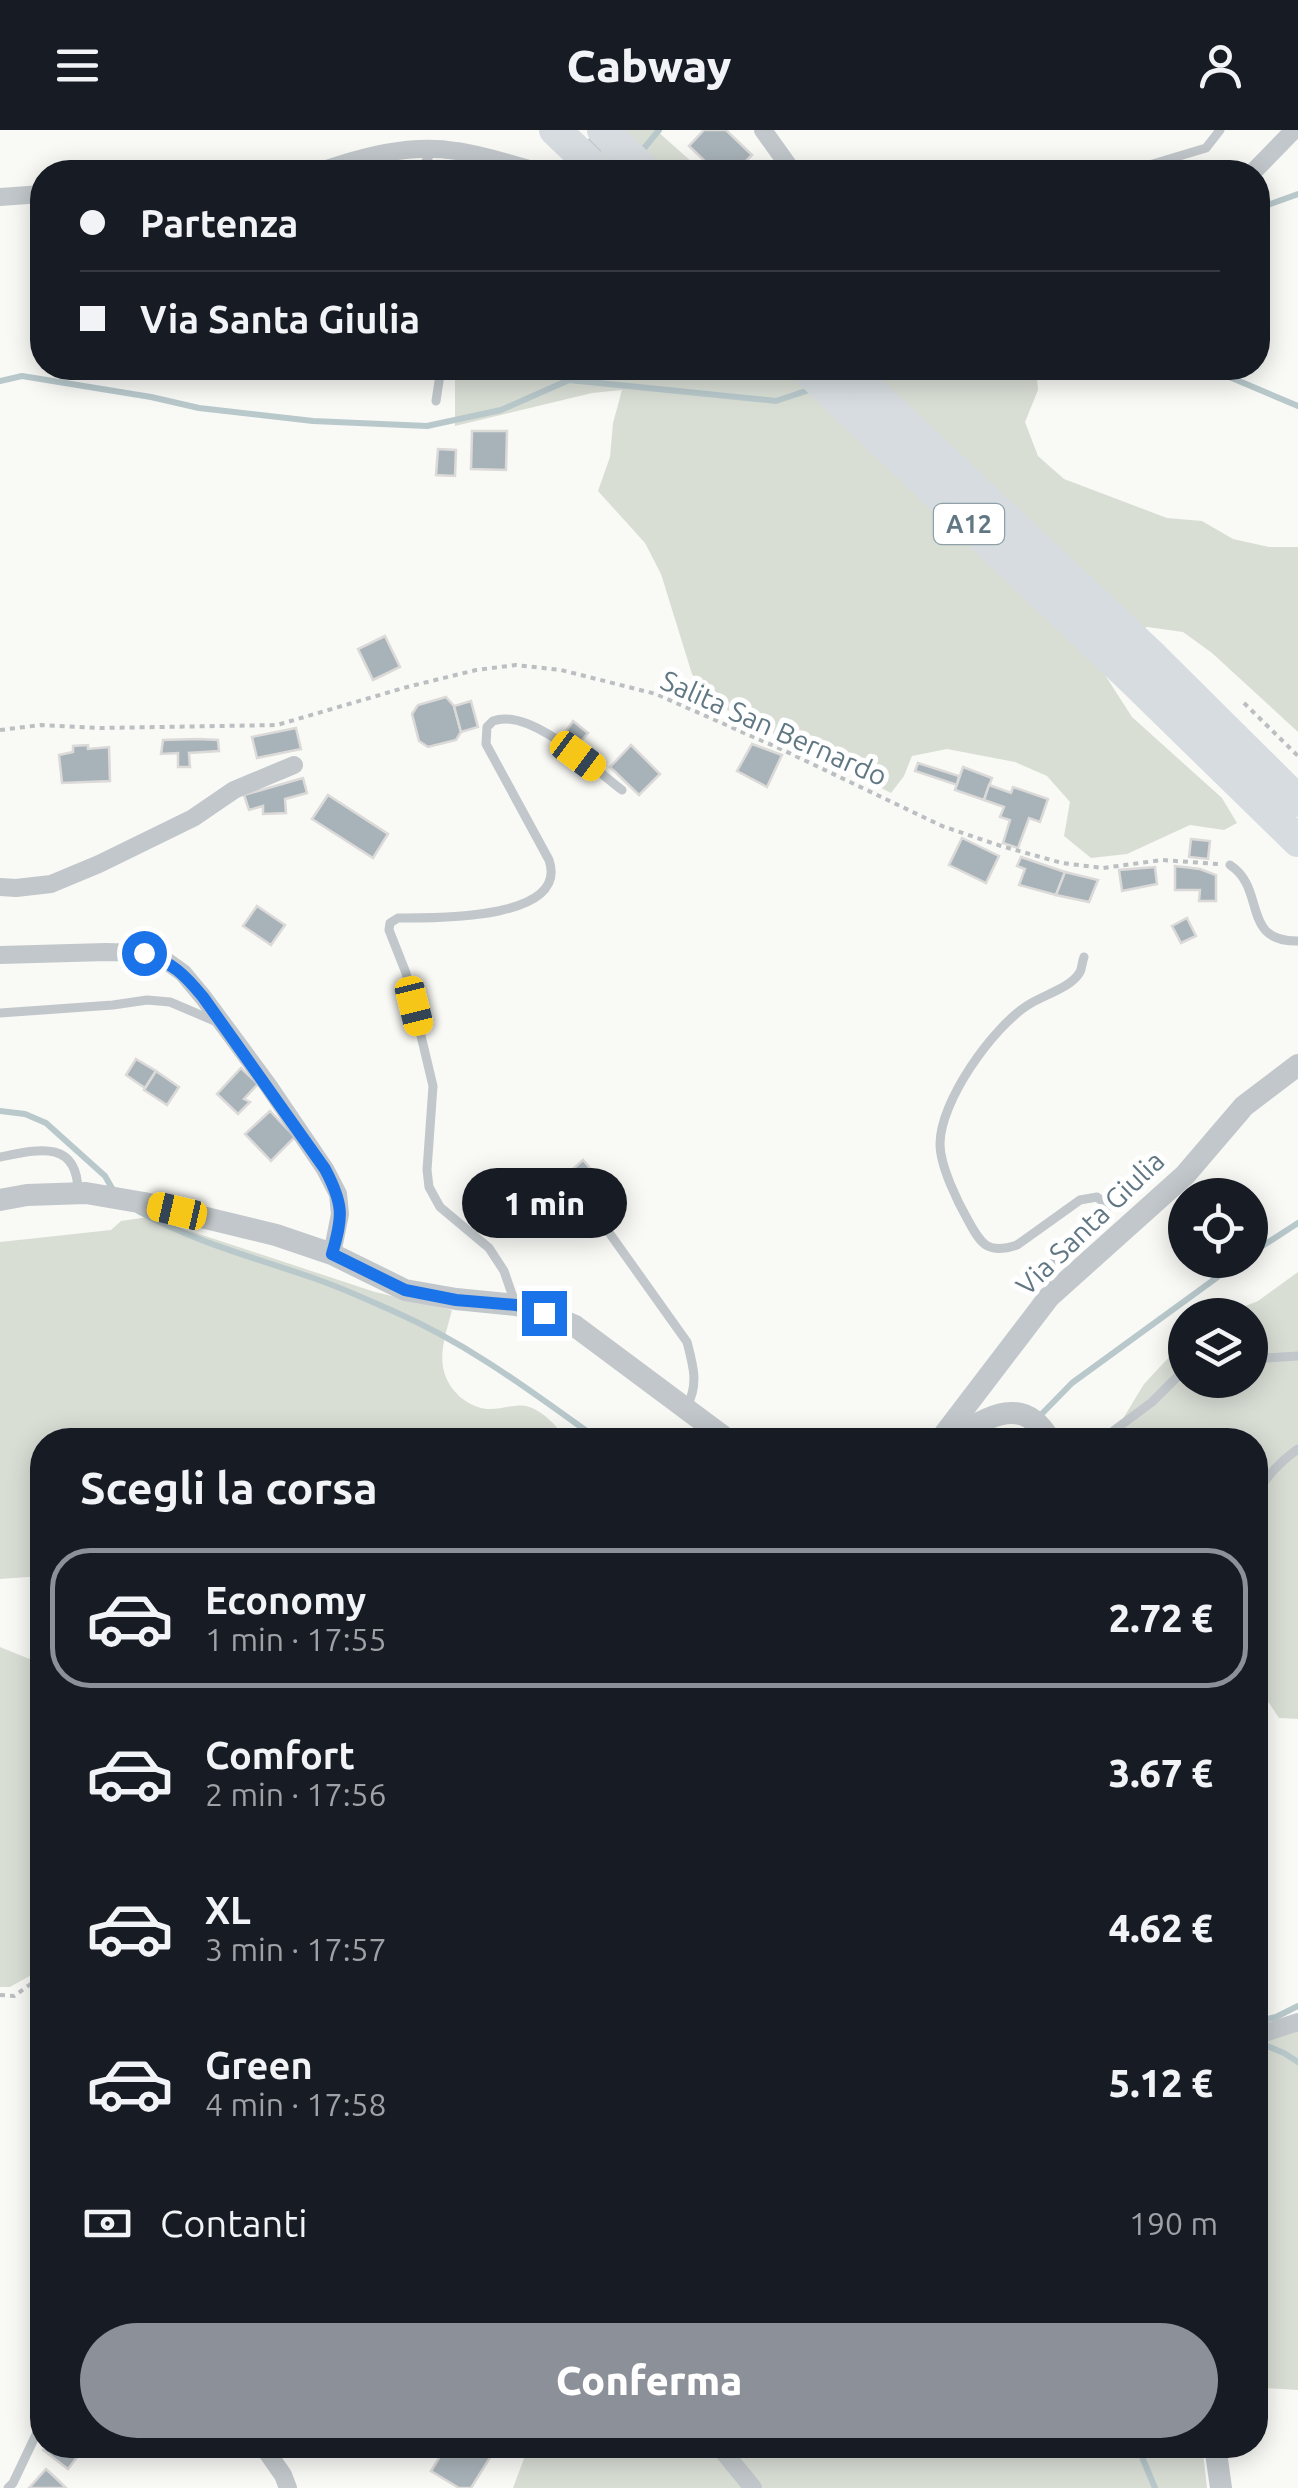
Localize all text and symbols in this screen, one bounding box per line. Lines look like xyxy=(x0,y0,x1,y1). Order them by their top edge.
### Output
icon: menu xyxy=(50,38,105,93)
icon: person xyxy=(1193,38,1248,93)
text: Cabway xyxy=(567,40,731,91)
text: Partenza xyxy=(140,202,298,244)
text: Via Santa Giulia xyxy=(140,298,420,340)
road number: A12 xyxy=(934,504,1004,544)
street label: Salita San Bernardo xyxy=(656,664,892,791)
car xyxy=(545,726,611,786)
route start xyxy=(122,931,167,976)
car xyxy=(392,973,436,1039)
street label: Via Santa Giulia xyxy=(1009,1144,1170,1301)
callout: 1 min xyxy=(462,1168,626,1238)
map controls xyxy=(1168,1178,1268,1398)
button: locate xyxy=(1168,1178,1268,1278)
text: 1 min xyxy=(504,1185,585,1221)
car xyxy=(144,1190,210,1232)
route end xyxy=(522,1291,567,1336)
button: layers xyxy=(1168,1298,1268,1398)
text: Scegli la corsa xyxy=(80,1462,378,1513)
icon: car xyxy=(85,1573,175,1663)
text: Economy xyxy=(205,1579,366,1621)
text: 2.72 € xyxy=(1109,1597,1213,1639)
text: 1 min · 17:55 xyxy=(205,1621,387,1657)
icon: car xyxy=(85,1728,175,1818)
text: Comfort xyxy=(205,1734,355,1776)
text: 3.67 € xyxy=(1109,1752,1213,1794)
text: 2 min · 17:56 xyxy=(205,1776,387,1812)
icon: car xyxy=(85,1883,175,1973)
text: XL xyxy=(205,1889,251,1931)
text: 4.62 € xyxy=(1109,1907,1213,1949)
text: 3 min · 17:57 xyxy=(205,1931,387,1967)
icon: car xyxy=(85,2038,175,2128)
text: Green xyxy=(205,2044,313,2086)
text: 5.12 € xyxy=(1109,2062,1213,2104)
text: 4 min · 17:58 xyxy=(205,2086,387,2122)
icon: cash xyxy=(80,2196,135,2251)
text: Contanti xyxy=(160,2202,307,2244)
text: 190 m xyxy=(1129,2205,1218,2241)
button: Conferma xyxy=(80,2323,1218,2438)

